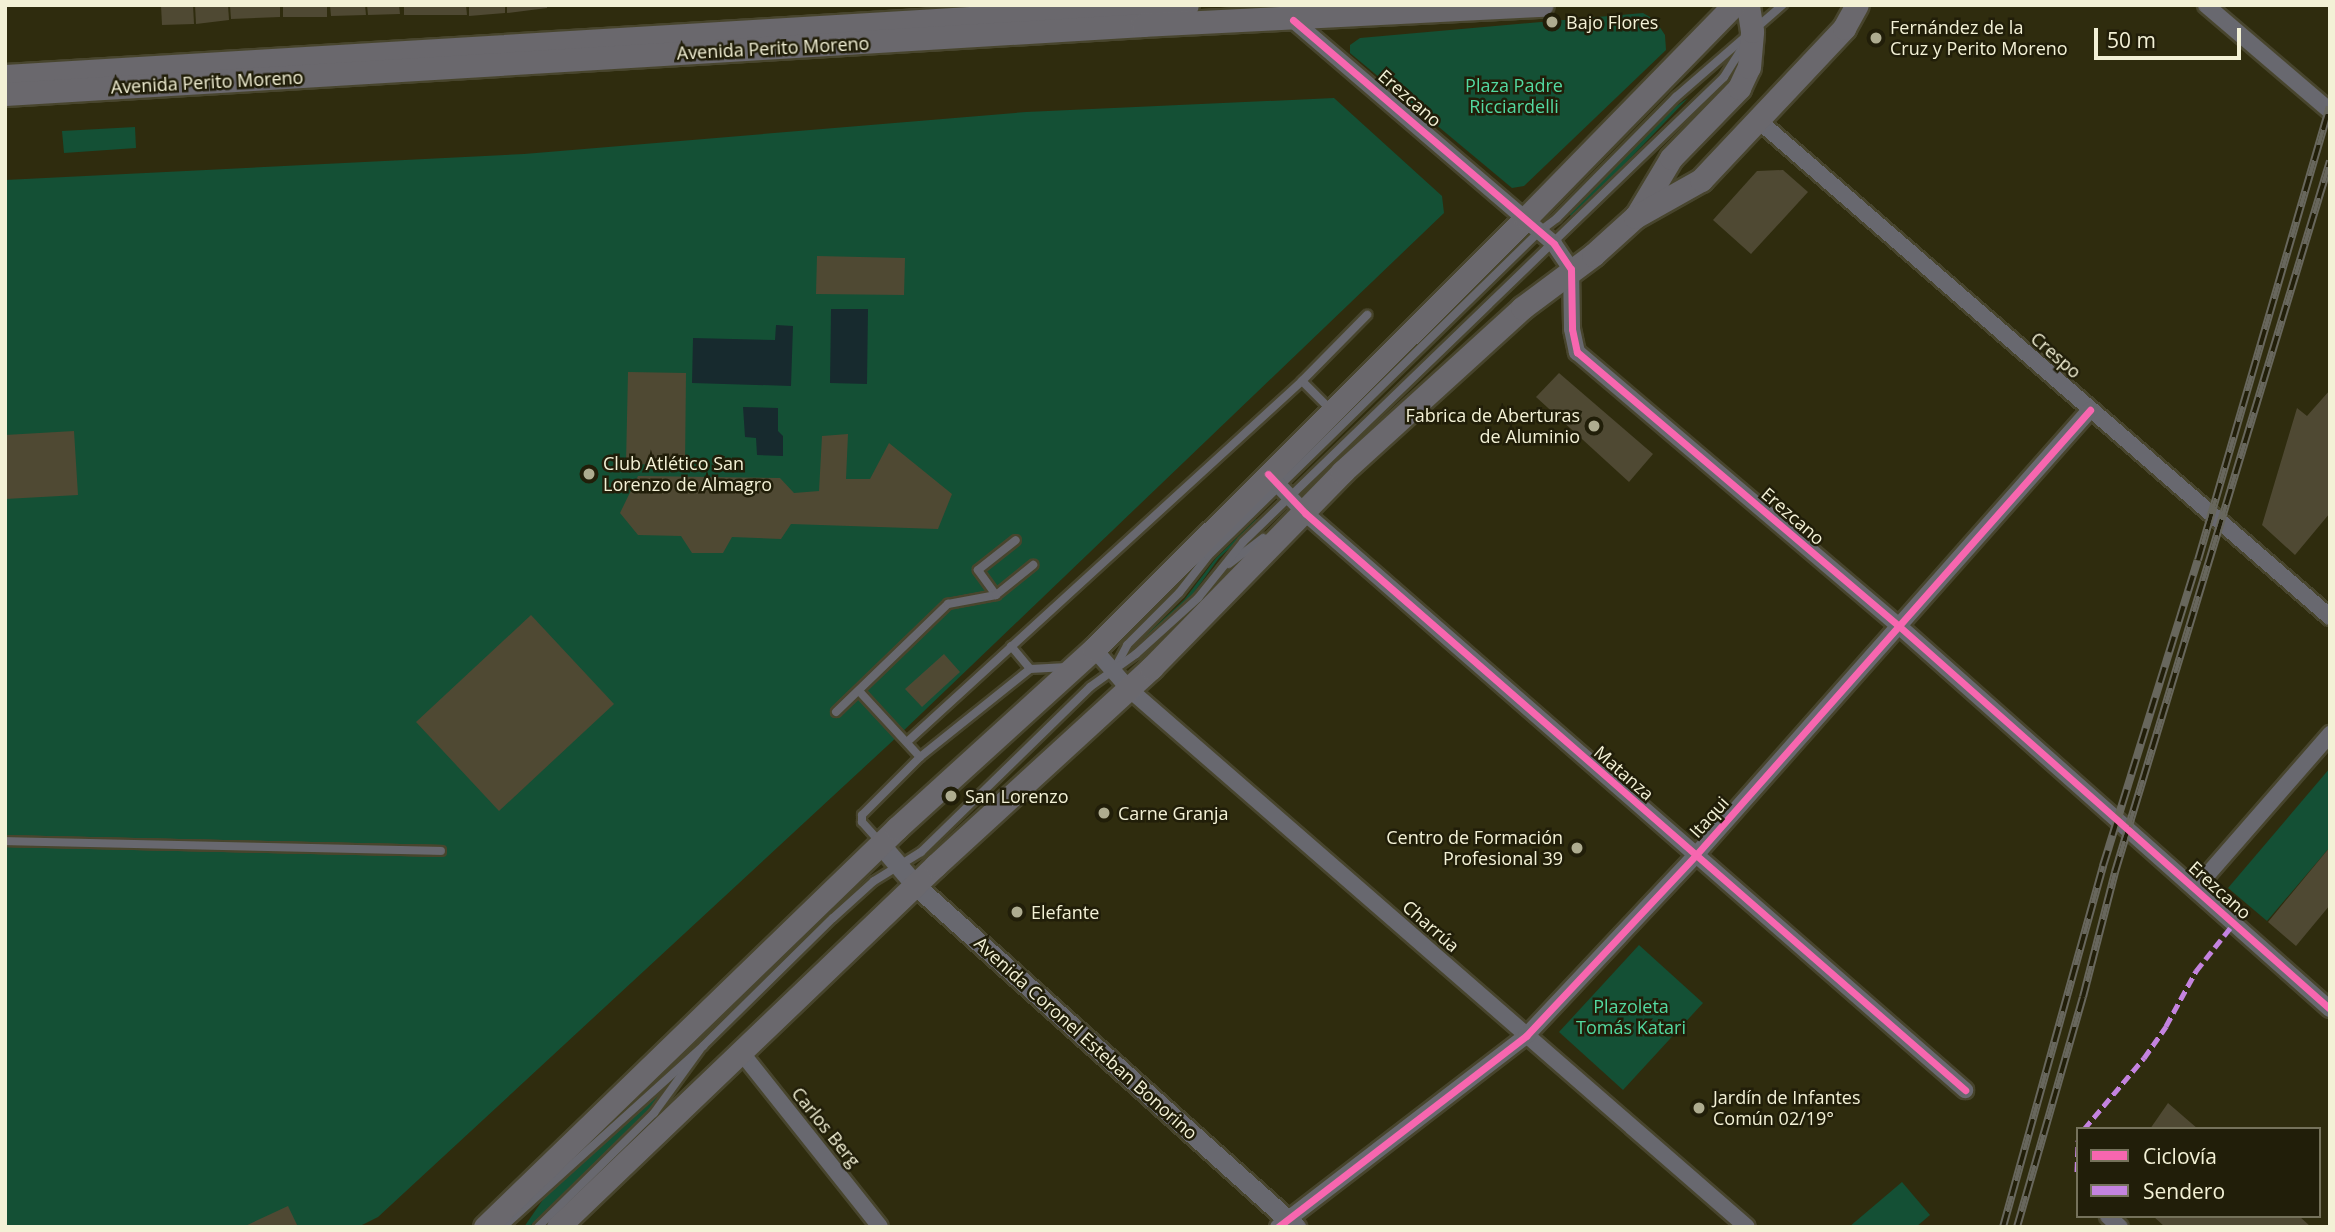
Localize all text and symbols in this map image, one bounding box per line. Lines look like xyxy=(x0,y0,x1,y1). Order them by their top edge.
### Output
place label: Bajo Flores xyxy=(1566,11,1658,33)
marker: Bajo Flores xyxy=(1544,14,1560,30)
scale bar xyxy=(2097,14,2244,58)
place label: Fernández de la Cruz y Perito Moreno xyxy=(1890,17,2068,60)
text: 50 m xyxy=(2107,26,2156,54)
marker: Fernández de la Cruz y Perito Moreno xyxy=(1868,30,1884,46)
street label: Avenida Perito Moreno xyxy=(676,32,870,64)
street label: Erezcano xyxy=(1374,65,1446,131)
street label: Avenida Perito Moreno xyxy=(110,66,304,98)
park label: Plaza Padre Ricciardelli xyxy=(1465,75,1563,118)
street label: Crespo xyxy=(2027,327,2085,383)
place label: Fabrica de Aberturas de Aluminio xyxy=(1405,405,1580,448)
marker: Fabrica de Aberturas de Aluminio xyxy=(1586,418,1602,434)
place label: Club Atlético San Lorenzo de Almagro xyxy=(603,453,772,496)
marker: Club Atlético San Lorenzo de Almagro xyxy=(581,466,597,482)
street label: Erezcano xyxy=(1757,483,1829,549)
street label: Matanza xyxy=(1590,741,1658,805)
place label: San Lorenzo xyxy=(965,785,1069,807)
marker: San Lorenzo xyxy=(943,788,959,804)
street label: Itaqui xyxy=(1685,792,1733,842)
place label: Carne Granja xyxy=(1118,802,1229,824)
marker: Carne Granja xyxy=(1096,805,1112,821)
place label: Centro de Formación Profesional 39 xyxy=(1386,827,1563,870)
marker: Centro de Formación Profesional 39 xyxy=(1569,840,1585,856)
street label: Erezcano xyxy=(2184,856,2256,924)
street label: Charrúa xyxy=(1398,895,1464,957)
place label: Elefante xyxy=(1031,901,1099,923)
marker: Elefante xyxy=(1009,904,1025,920)
street label: Avenida Coronel Esteban Bonorino xyxy=(970,932,1202,1144)
park label: Plazoleta Tomás Katari xyxy=(1576,996,1686,1038)
street label: Carlos Berg xyxy=(787,1083,865,1171)
place label: Jardín de Infantes Común 02/19° xyxy=(1713,1087,1861,1130)
marker: Jardín de Infantes Común 02/19° xyxy=(1691,1100,1707,1116)
legend xyxy=(2076,1127,2321,1218)
text: Ciclovía xyxy=(2143,1142,2217,1170)
text: Sendero xyxy=(2143,1177,2225,1205)

